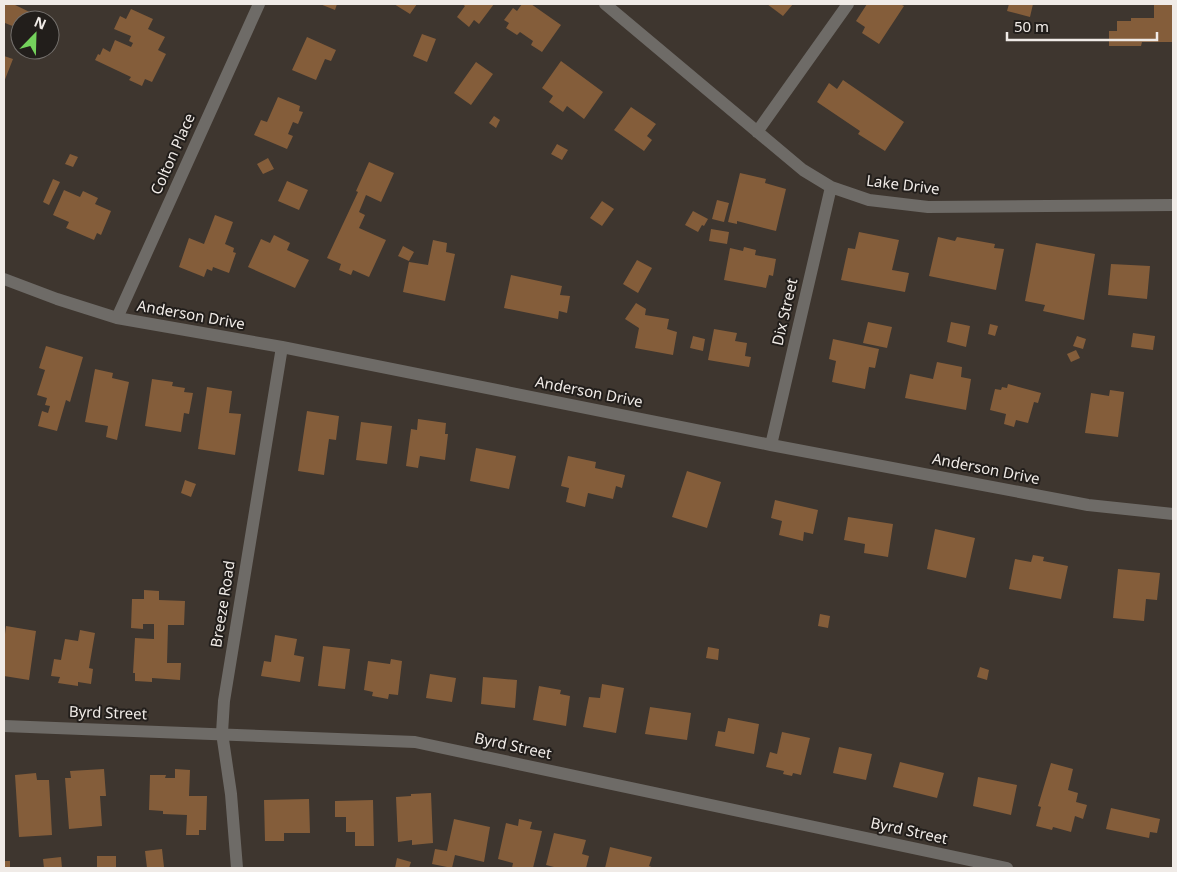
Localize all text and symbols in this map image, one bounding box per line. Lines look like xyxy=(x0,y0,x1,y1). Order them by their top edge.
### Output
north arrow xyxy=(10,10,60,60)
scale bar xyxy=(1007,10,1157,42)
text: N xyxy=(31,12,49,34)
text: 50 m xyxy=(1014,16,1049,36)
street label: Colton Place xyxy=(145,110,199,197)
street label: Lake Drive xyxy=(865,170,941,198)
street label: Dix Street xyxy=(767,276,802,347)
street label: Anderson Drive xyxy=(136,295,247,333)
street label: Anderson Drive xyxy=(534,371,645,411)
street label: Anderson Drive xyxy=(931,448,1042,488)
street label: Breeze Road xyxy=(205,559,239,649)
street label: Byrd Street xyxy=(69,701,148,723)
street label: Byrd Street xyxy=(473,727,554,763)
street label: Byrd Street xyxy=(869,812,950,848)

